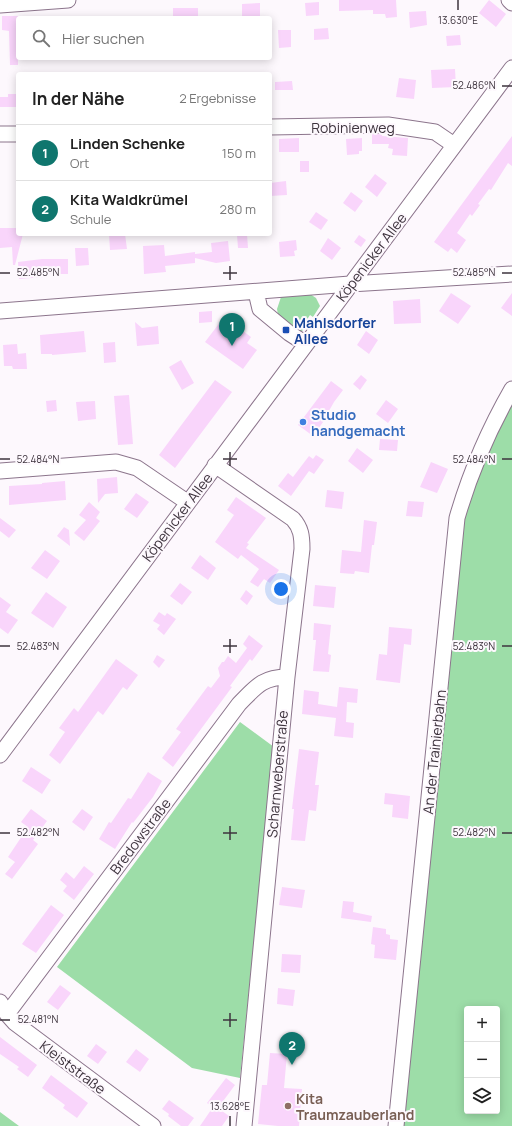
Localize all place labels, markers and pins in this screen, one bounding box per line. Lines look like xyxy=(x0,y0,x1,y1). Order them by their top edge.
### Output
pin: 1 xyxy=(219,313,245,346)
place label: Mahlsdorfer Allee xyxy=(294,313,377,348)
marker: Mahlsdorfer Allee xyxy=(281,325,291,335)
place label: Studio handgemacht xyxy=(311,405,405,440)
marker: Studio handgemacht xyxy=(298,417,308,427)
pin: 2 xyxy=(279,1032,305,1065)
place label: Kita Traumzauberland xyxy=(296,1089,414,1124)
marker: Kita Traumzauberland xyxy=(283,1101,293,1111)

